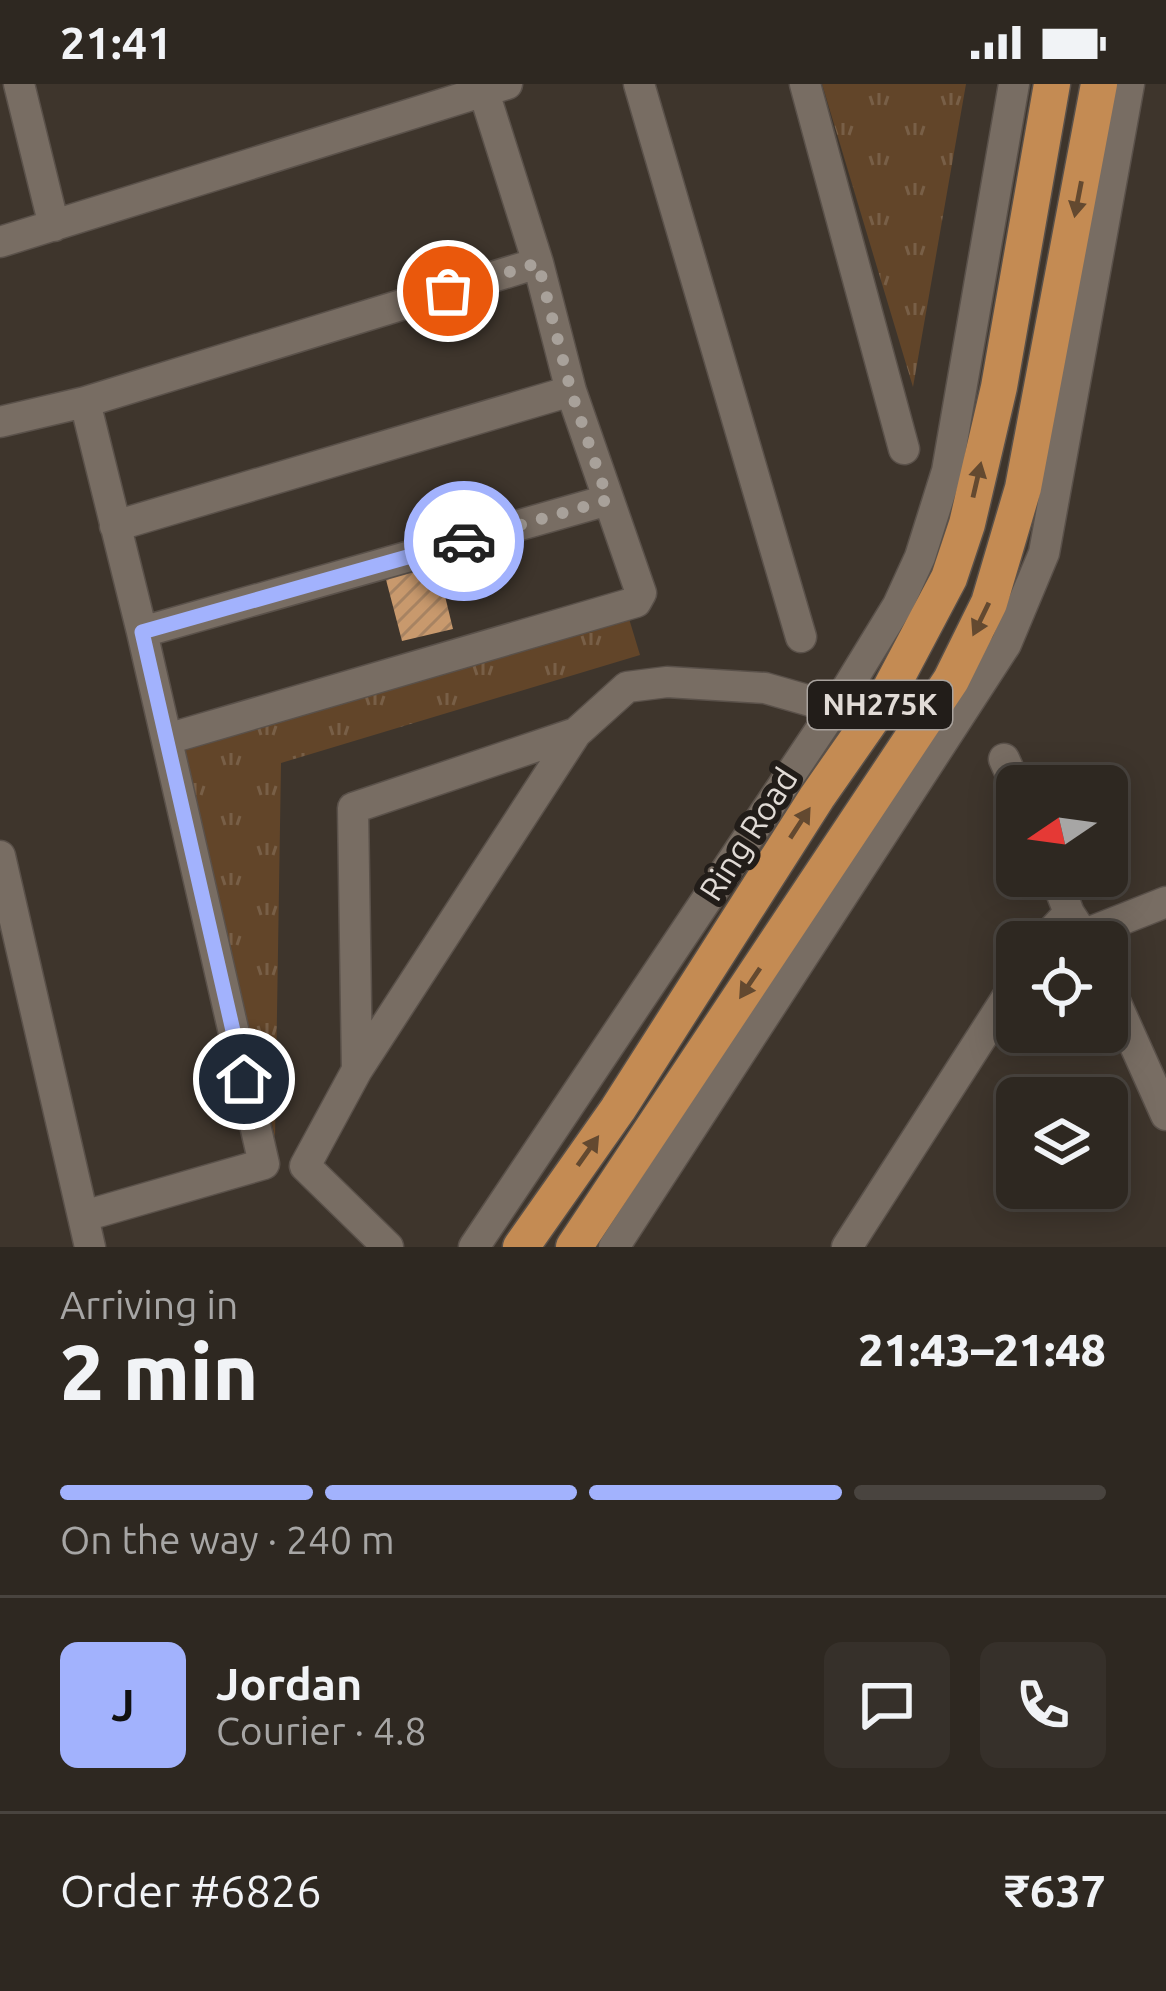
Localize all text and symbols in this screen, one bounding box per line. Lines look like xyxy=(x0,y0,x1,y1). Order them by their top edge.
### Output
text: 21:41 xyxy=(60,17,173,68)
one-way arrow xyxy=(1068,181,1087,218)
pin xyxy=(397,240,499,342)
icon: bag xyxy=(415,258,481,324)
one-way arrow xyxy=(969,460,988,498)
courier xyxy=(404,481,524,601)
icon: car xyxy=(431,508,497,574)
one-way arrow xyxy=(971,602,991,637)
road number: NH275K xyxy=(808,681,952,729)
street label: Ring Road xyxy=(691,761,804,907)
north arrow xyxy=(996,765,1128,897)
map controls xyxy=(996,765,1128,1209)
one-way arrow xyxy=(788,807,810,840)
button: locate xyxy=(996,921,1128,1053)
one-way arrow xyxy=(739,967,761,1000)
pin xyxy=(193,1028,295,1130)
icon: home xyxy=(211,1046,277,1112)
button: layers xyxy=(996,1077,1128,1209)
one-way arrow xyxy=(576,1135,599,1167)
text: Arriving in xyxy=(60,1283,238,1326)
text: 21:43–21:48 xyxy=(858,1324,1106,1375)
text: 2 min xyxy=(60,1327,258,1415)
text: On the way · 240 m xyxy=(60,1518,395,1561)
button: chat xyxy=(824,1642,950,1768)
button: phone xyxy=(980,1642,1106,1768)
text: Jordan xyxy=(216,1658,362,1709)
text: J xyxy=(111,1679,135,1730)
text: Courier · 4.8 xyxy=(216,1709,427,1752)
text: Order #6826 xyxy=(60,1865,322,1916)
text: ₹637 xyxy=(1004,1865,1106,1916)

